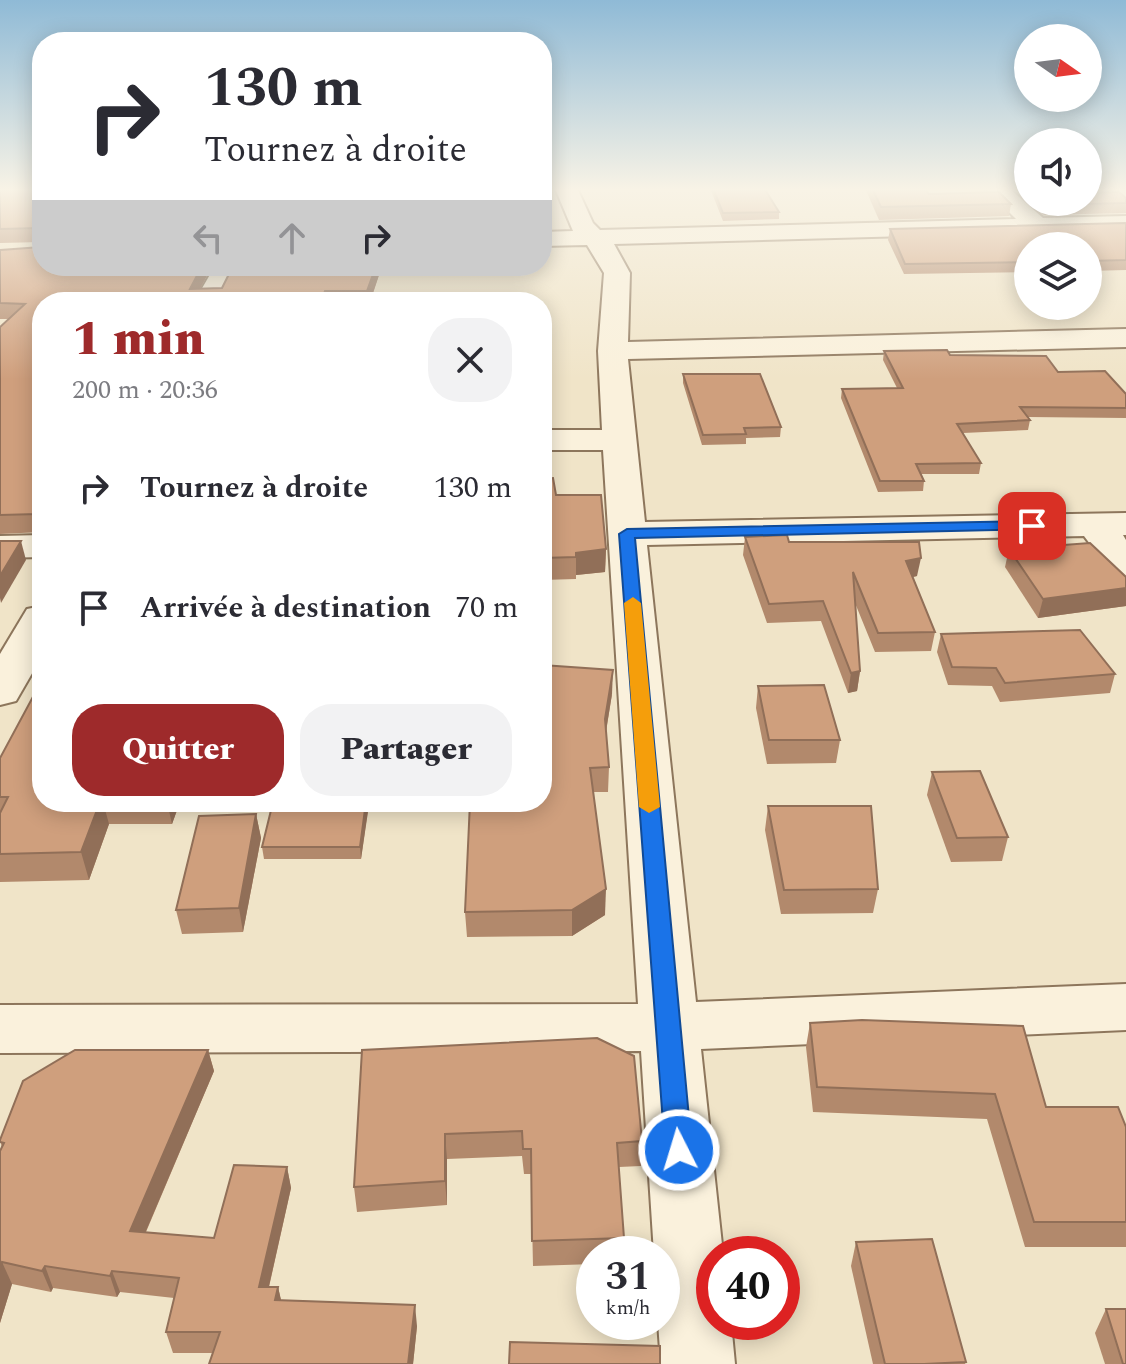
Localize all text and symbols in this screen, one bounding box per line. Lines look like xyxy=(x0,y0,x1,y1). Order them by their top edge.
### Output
north arrow xyxy=(1014,24,1102,112)
map controls xyxy=(1014,24,1102,320)
text: 130 m xyxy=(204,46,363,131)
icon: right xyxy=(72,64,176,168)
text: Tournez à droite xyxy=(204,123,467,178)
button: sound xyxy=(1014,128,1102,216)
icon: left xyxy=(186,216,230,260)
icon: ahead xyxy=(270,216,314,260)
icon: right xyxy=(354,216,398,260)
button: layers xyxy=(1014,232,1102,320)
text: 1 min xyxy=(72,303,205,376)
button: close xyxy=(428,318,512,402)
text: 200 m · 20:36 xyxy=(72,370,218,410)
text: Tournez à droite xyxy=(140,465,368,511)
text: 130 m xyxy=(434,465,512,511)
icon: right xyxy=(72,466,116,510)
pin xyxy=(998,492,1066,560)
icon: arrive xyxy=(1010,504,1054,548)
text: Arrivée à destination xyxy=(140,585,431,631)
text: 70 m xyxy=(455,585,518,631)
icon: arrive xyxy=(72,586,116,630)
button: Quitter xyxy=(72,704,284,796)
button: Partager xyxy=(300,704,512,796)
position arrow xyxy=(637,1108,721,1192)
speed limit sign: 40 xyxy=(696,1236,800,1340)
text: 31 xyxy=(606,1247,650,1308)
text: km/h xyxy=(606,1293,651,1323)

